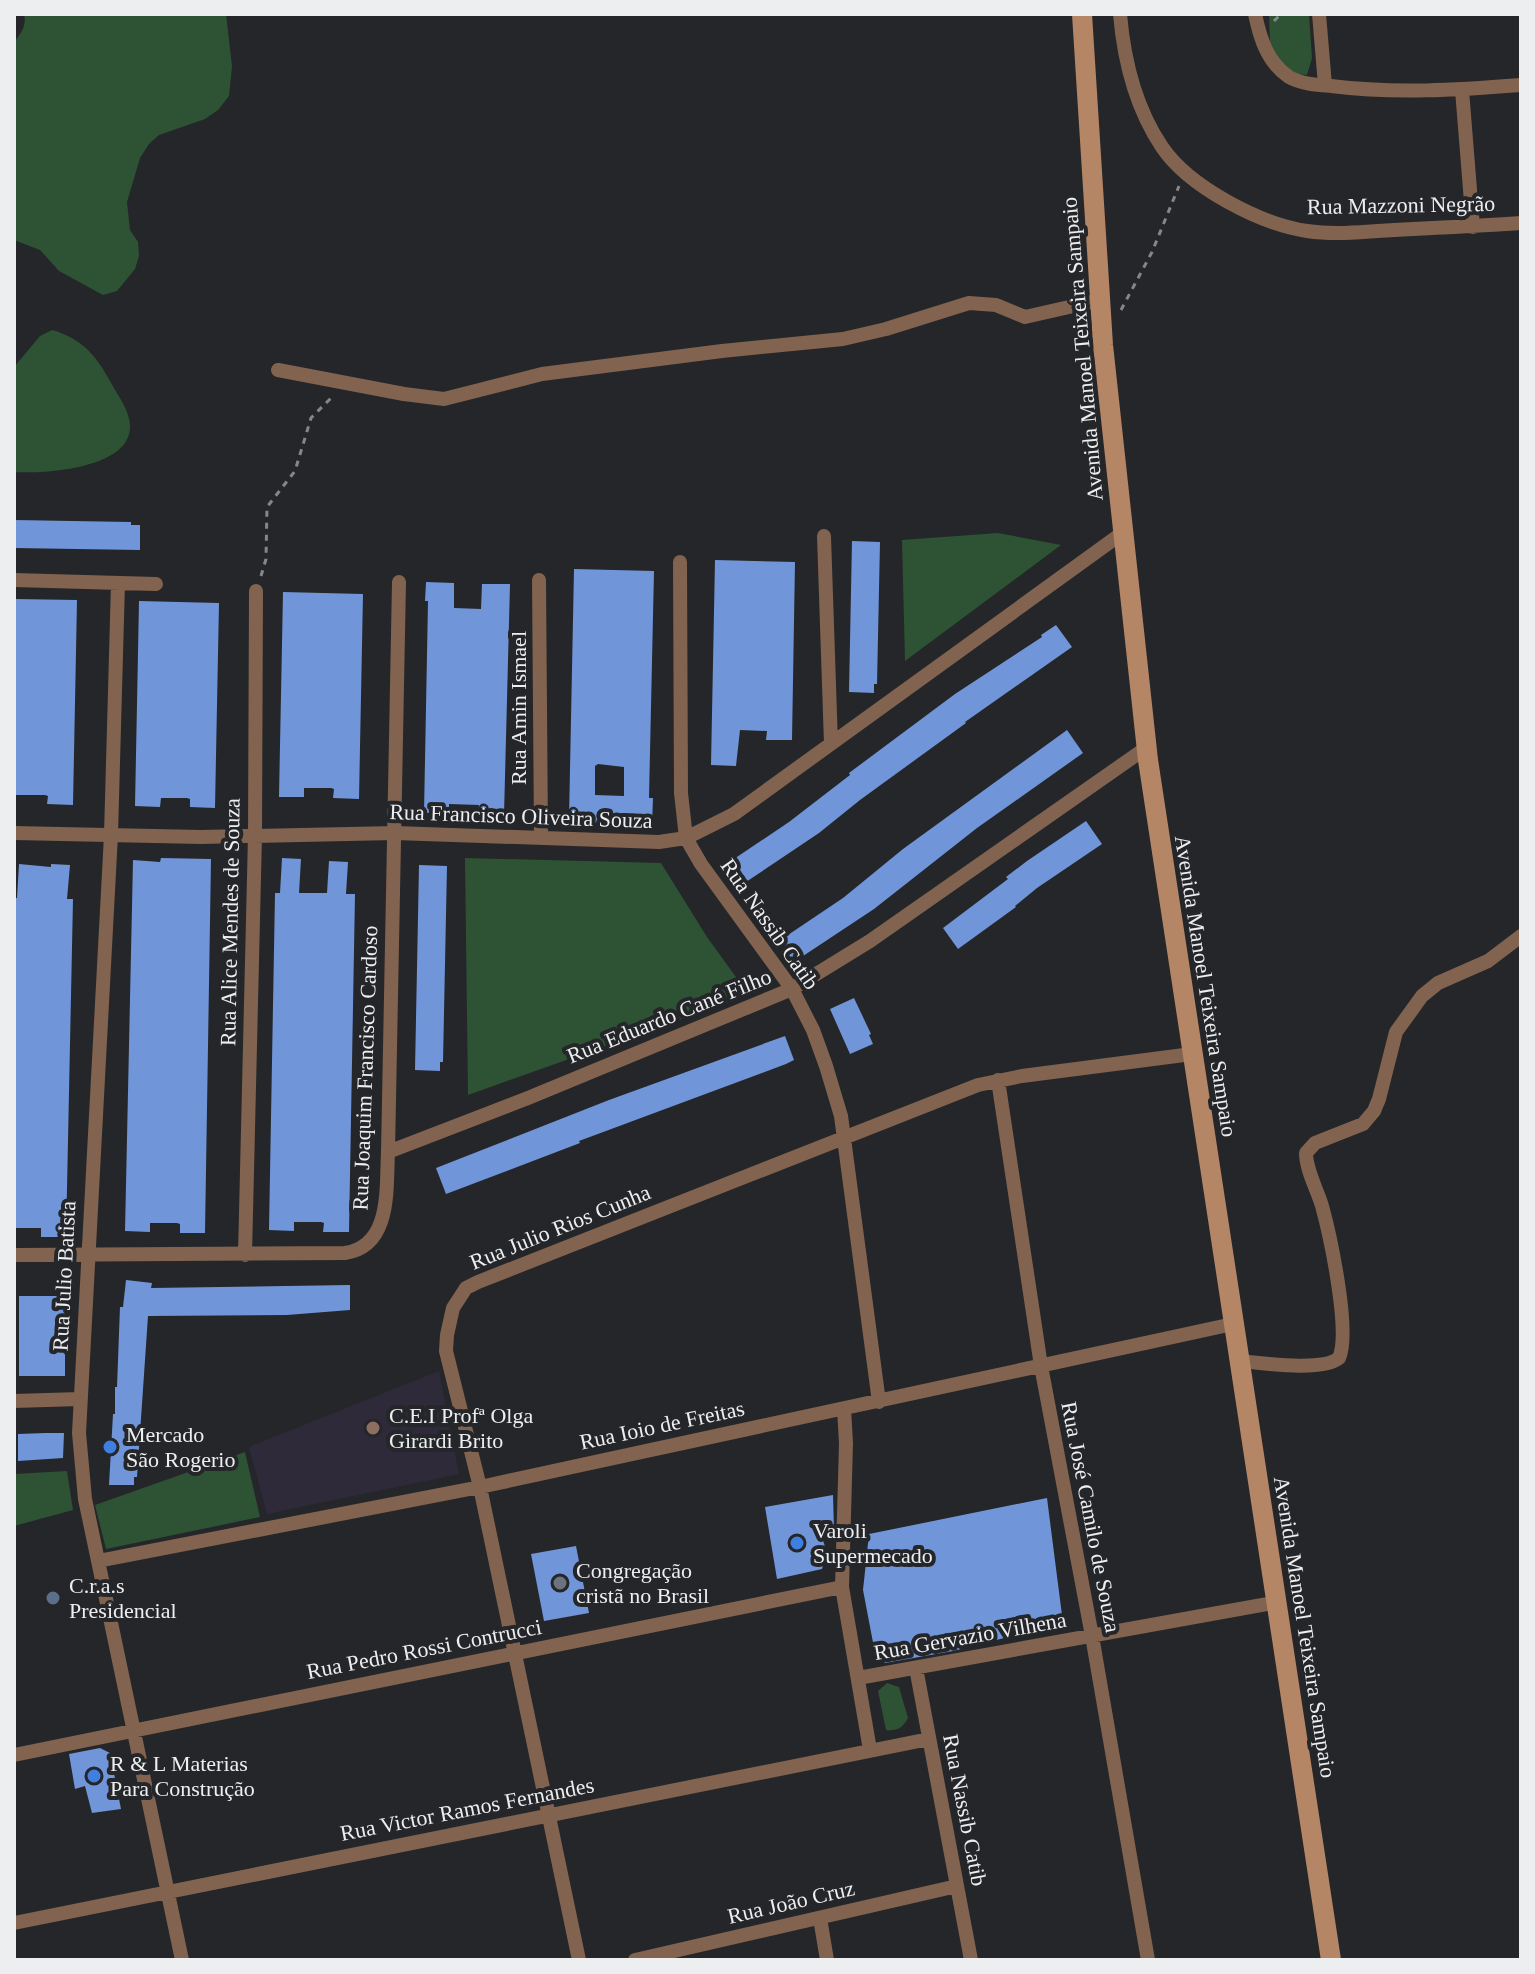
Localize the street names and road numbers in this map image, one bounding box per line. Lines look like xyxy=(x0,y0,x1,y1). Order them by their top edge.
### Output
street label: Rua Mazzoni Negrão xyxy=(1307,191,1495,219)
street label: Avenida Manoel Teixeira Sampaio xyxy=(1056,196,1108,502)
street label: Rua Amin Ismael xyxy=(506,631,531,785)
street label: Rua Alice Mendes de Souza xyxy=(215,798,245,1046)
street label: Rua Francisco Oliveira Souza xyxy=(389,799,653,833)
street label: Avenida Manoel Teixeira Sampaio xyxy=(1170,833,1242,1139)
street label: Rua Nassib Catib xyxy=(716,854,824,994)
street label: Rua Joaquim Francisco Cardoso xyxy=(348,925,382,1211)
street label: Rua Eduardo Cané Filho xyxy=(563,964,775,1068)
street label: Rua Julio Rios Cunha xyxy=(466,1179,654,1275)
street label: Rua Julio Batista xyxy=(48,1200,80,1352)
street label: Rua Ioio de Freitas xyxy=(577,1395,747,1455)
street label: Rua José Camilo de Souza xyxy=(1056,1399,1126,1635)
street label: Avenida Manoel Teixeira Sampaio xyxy=(1269,1474,1341,1780)
street label: Rua Gervazio Vilhena xyxy=(872,1607,1068,1665)
street label: Rua Pedro Rossi Contrucci xyxy=(304,1614,544,1684)
street label: Rua Nassib Catib xyxy=(938,1732,992,1888)
street label: Rua Victor Ramos Fernandes xyxy=(338,1772,596,1846)
street label: Rua João Cruz xyxy=(725,1875,857,1929)

